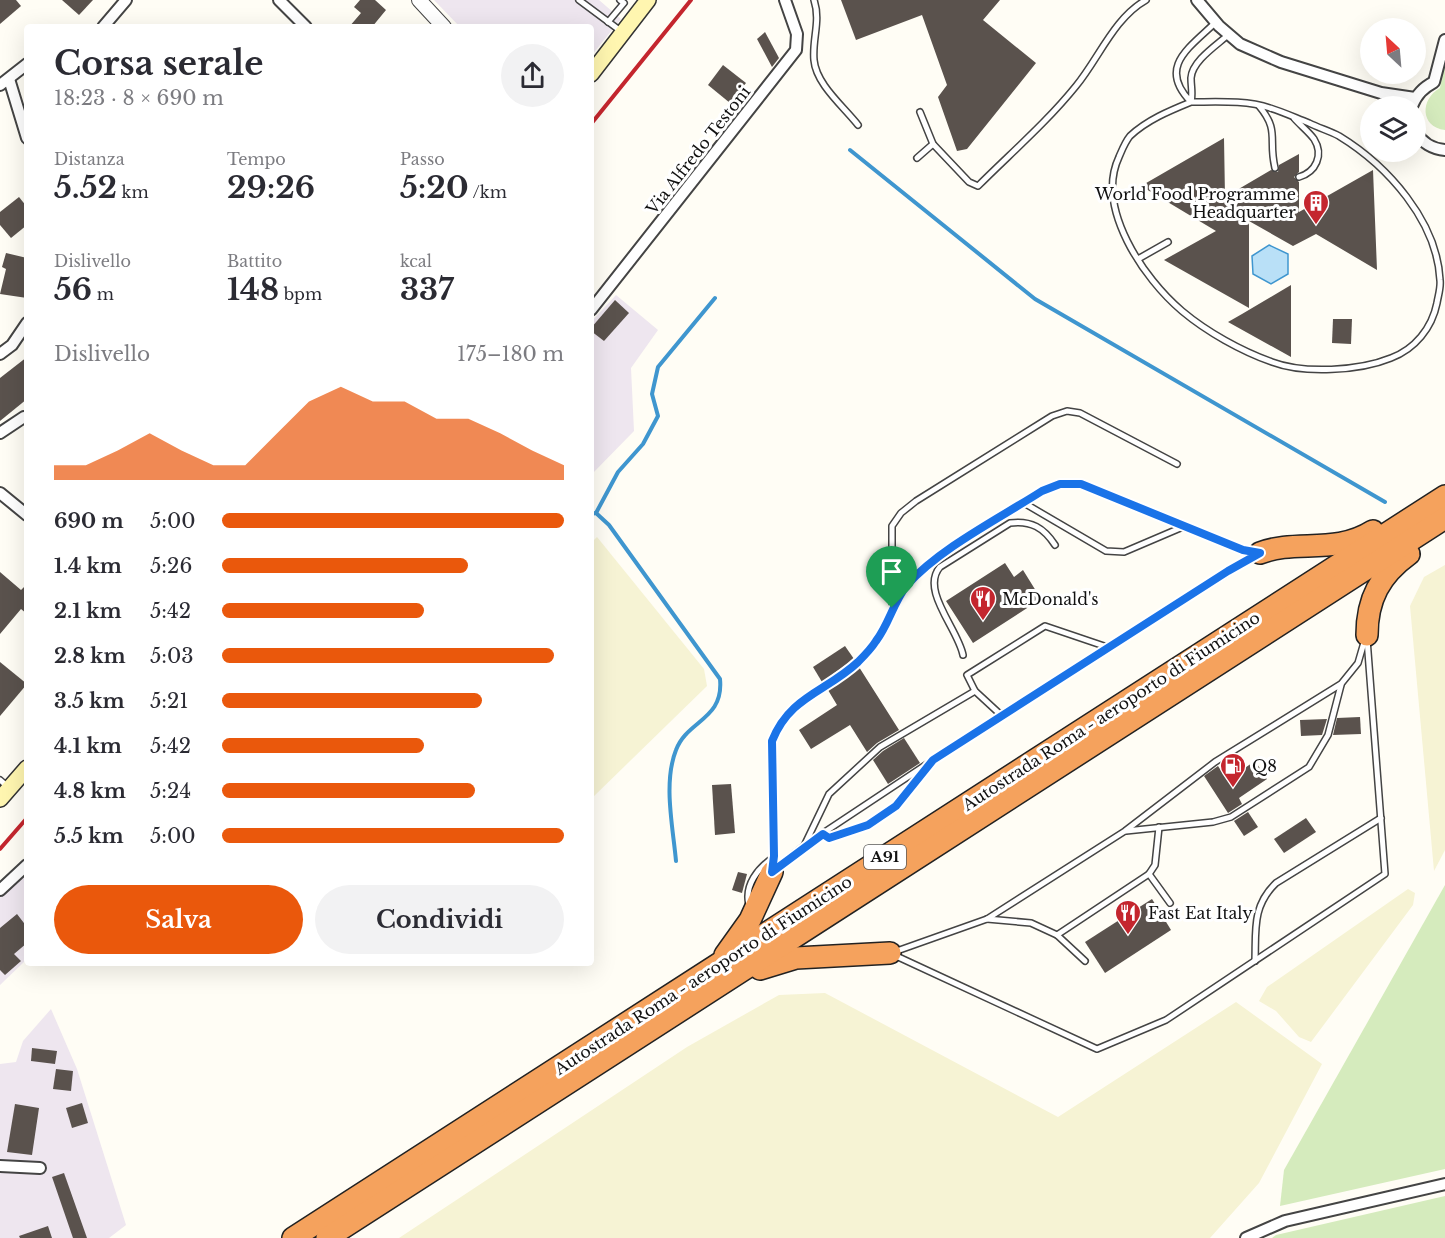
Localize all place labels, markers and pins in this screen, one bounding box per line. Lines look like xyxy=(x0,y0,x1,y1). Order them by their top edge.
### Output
place label: World Food Programme Headquarter xyxy=(1094,184,1296,222)
building icon: World Food Programme Headquarter xyxy=(1301,188,1331,226)
pin xyxy=(866,546,917,608)
restaurant icon: McDonald's xyxy=(968,584,998,622)
place label: McDonald's xyxy=(1002,589,1099,609)
fuel station icon: Q8 xyxy=(1218,751,1248,789)
place label: Q8 xyxy=(1252,756,1277,776)
restaurant icon: Fast Eat Italy xyxy=(1113,898,1143,936)
place label: Fast Eat Italy xyxy=(1148,903,1253,923)

